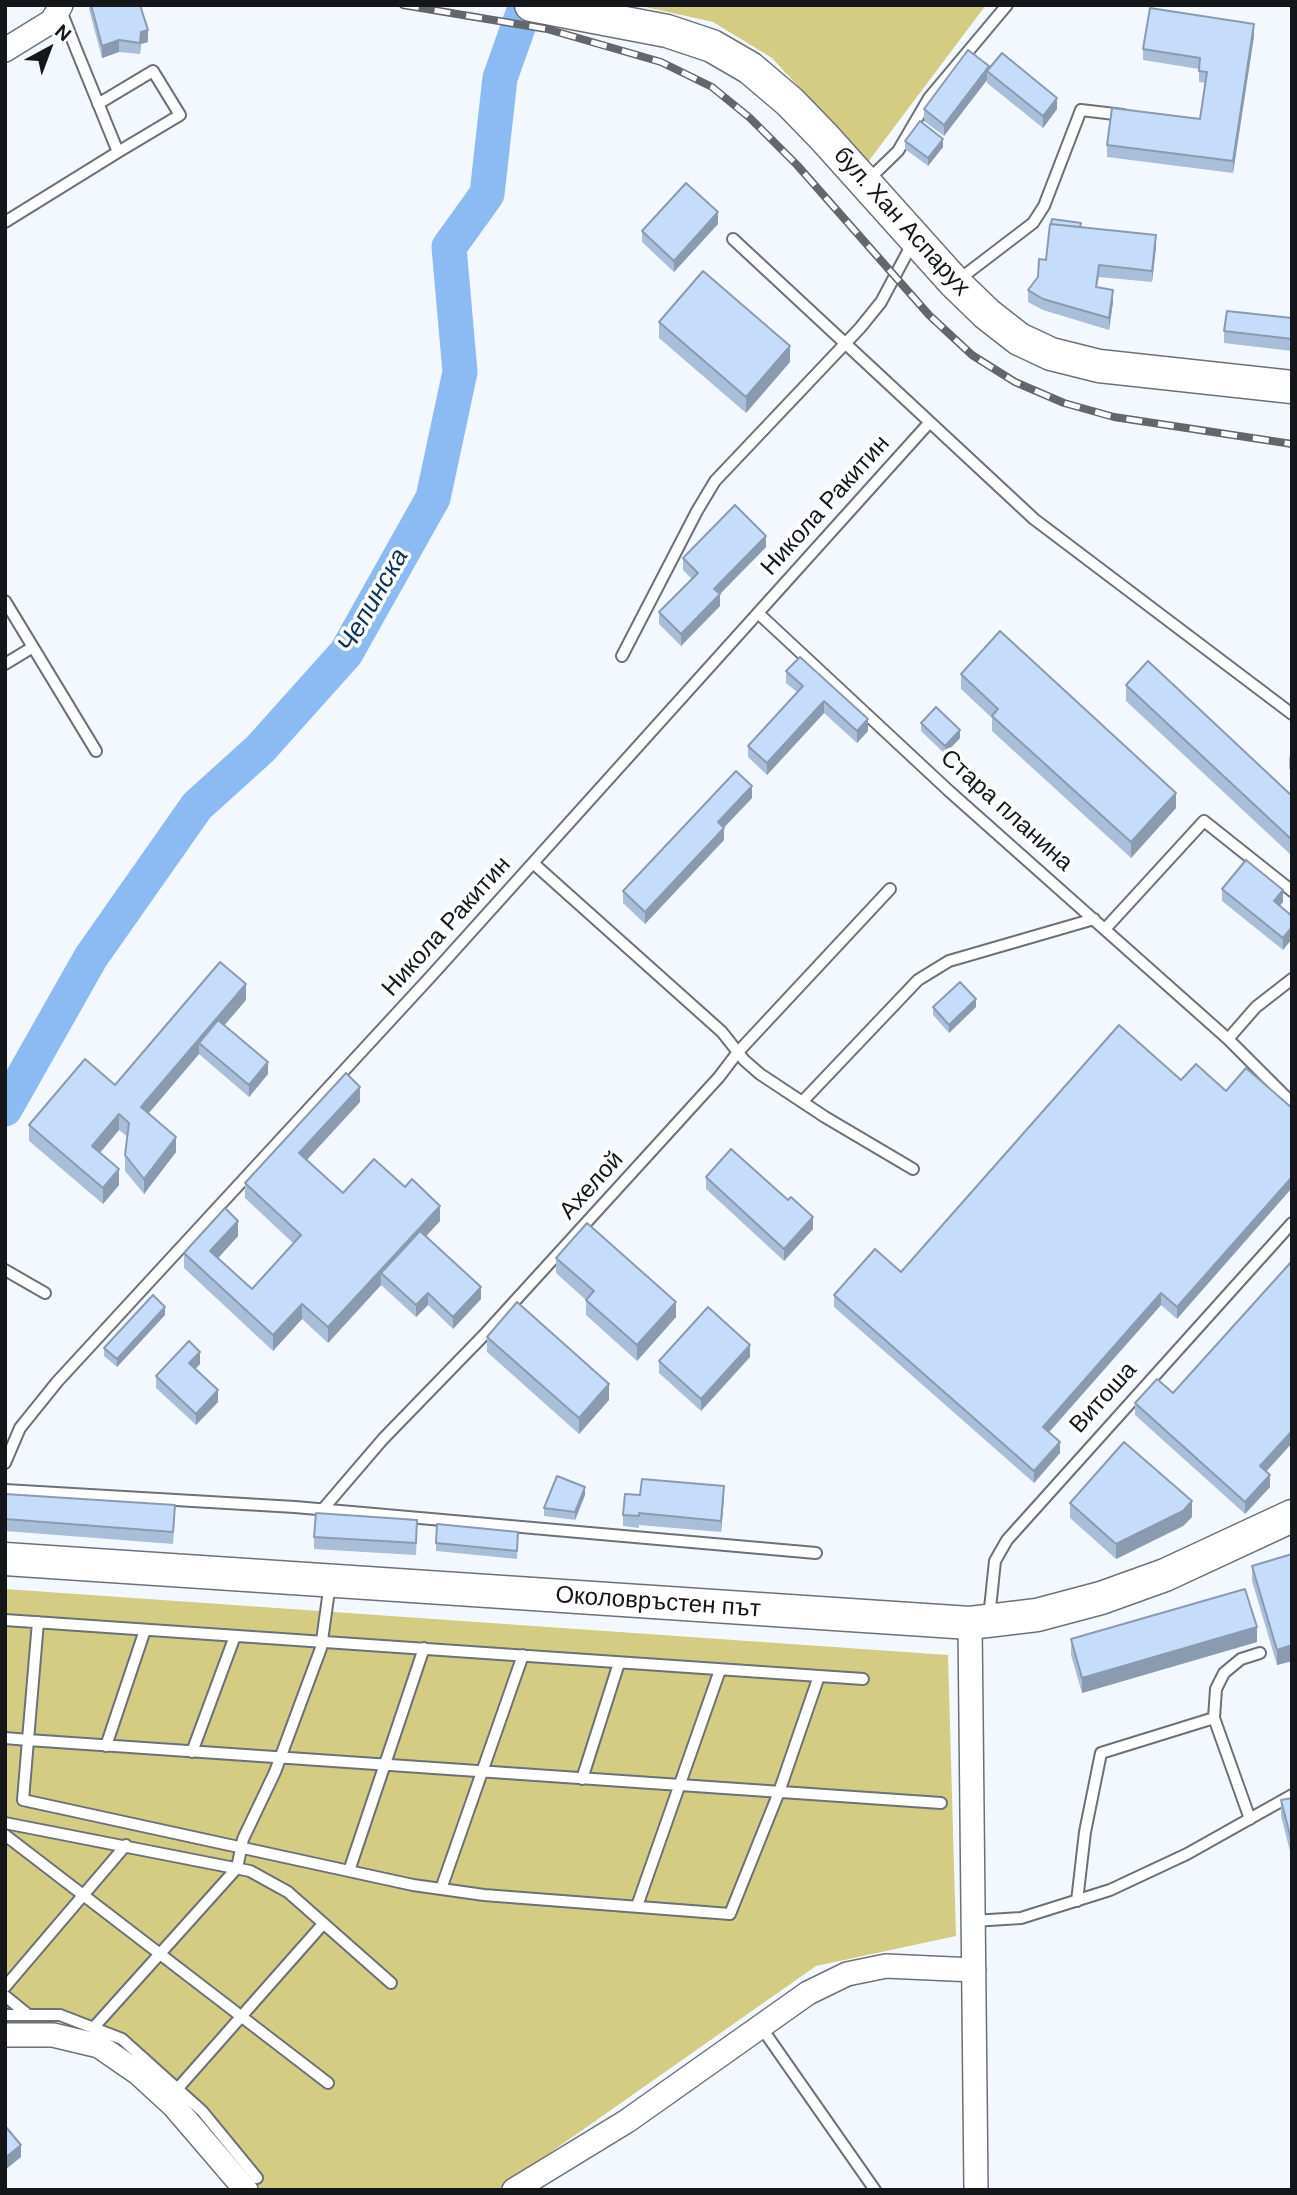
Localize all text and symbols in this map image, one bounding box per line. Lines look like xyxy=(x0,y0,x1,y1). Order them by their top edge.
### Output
north arrow xyxy=(14,14,84,84)
text: N xyxy=(50,19,77,47)
street label: бул. Хан Аспарух xyxy=(827,142,975,302)
street label: Никола Ракитин xyxy=(756,430,896,582)
water label: Чепинска xyxy=(332,543,416,659)
street label: Стара планина xyxy=(934,744,1078,878)
street label: Никола Ракитин xyxy=(377,851,517,1003)
street label: Ахелой xyxy=(554,1146,630,1226)
street label: Витоша xyxy=(1064,1356,1144,1440)
street label: Околовръстен път xyxy=(554,1581,762,1625)

